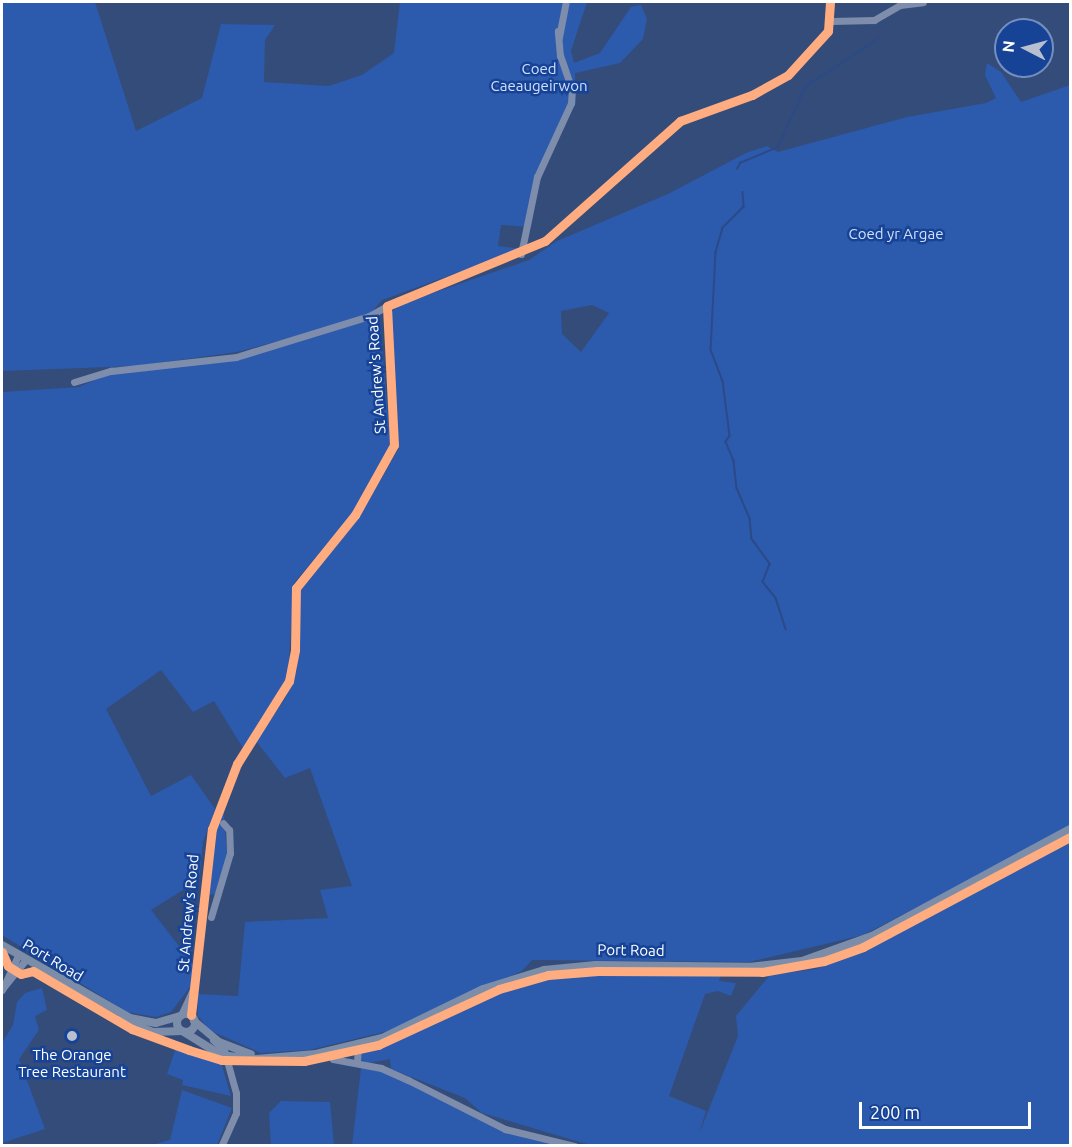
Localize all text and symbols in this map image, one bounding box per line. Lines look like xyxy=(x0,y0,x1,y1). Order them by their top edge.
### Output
north arrow xyxy=(994,18,1054,78)
text: N xyxy=(999,39,1018,53)
park label: Coed Caeaugeirwon xyxy=(491,59,587,94)
park label: Coed yr Argae xyxy=(849,225,943,243)
street label: St Andrew's Road xyxy=(363,316,389,434)
street label: St Andrew's Road xyxy=(174,853,202,973)
street label: Port Road xyxy=(20,935,86,985)
street label: Port Road xyxy=(597,940,665,960)
marker: The Orange Tree Restaurant xyxy=(65,1029,79,1043)
place label: The Orange Tree Restaurant xyxy=(18,1045,126,1080)
scale bar xyxy=(862,1090,1034,1128)
text: 200 m xyxy=(870,1102,920,1122)

